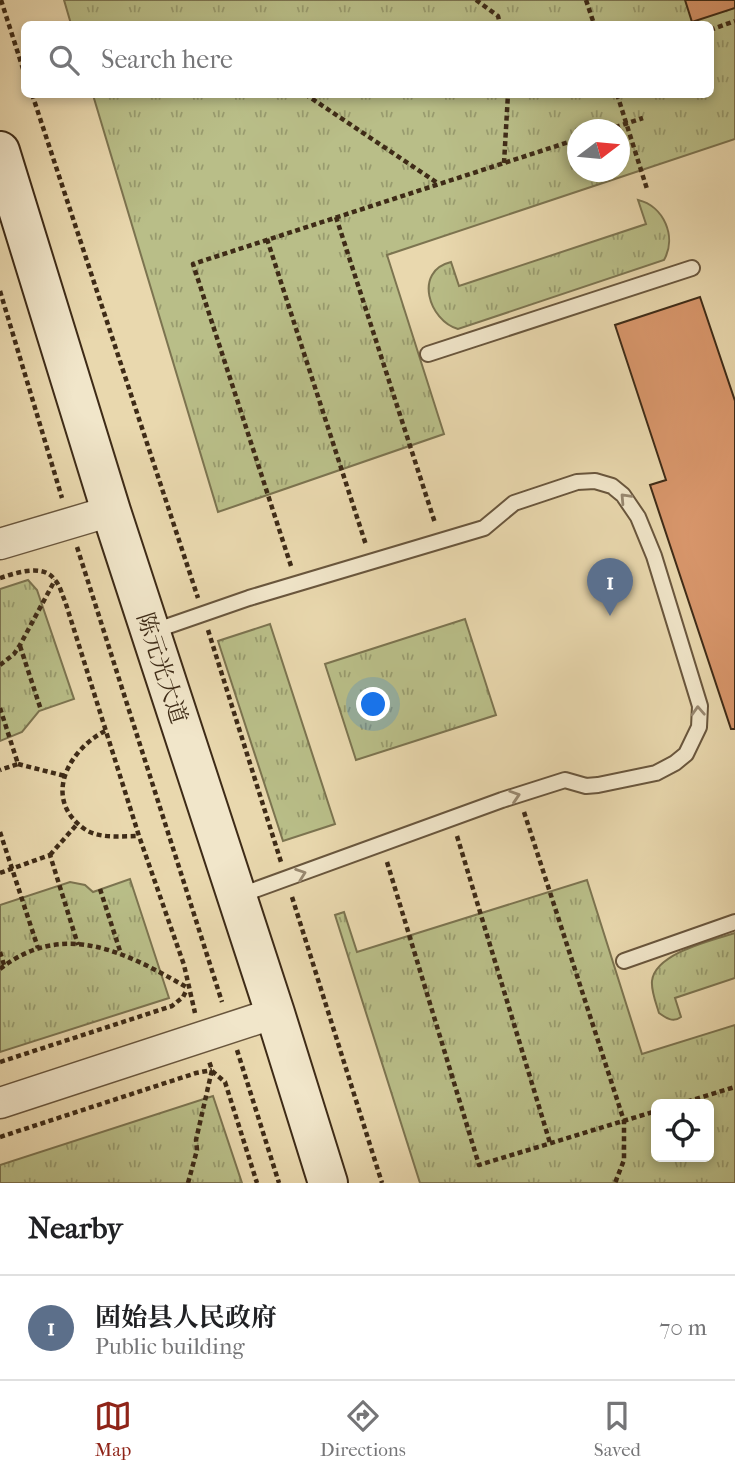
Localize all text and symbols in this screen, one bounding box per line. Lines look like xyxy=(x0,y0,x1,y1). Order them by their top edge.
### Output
search box xyxy=(21,21,714,98)
icon: search xyxy=(45,41,83,79)
text: Search here xyxy=(101,44,233,75)
north arrow xyxy=(567,119,630,182)
one-way arrow xyxy=(621,493,633,506)
pin: 1 xyxy=(587,558,633,616)
street label: 陈元光大道 xyxy=(131,609,193,727)
your location xyxy=(356,687,390,721)
one-way arrow xyxy=(691,705,706,716)
one-way arrow xyxy=(508,790,520,804)
one-way arrow xyxy=(294,868,306,882)
map controls xyxy=(651,1099,714,1162)
button: locate xyxy=(651,1099,714,1162)
text: Nearby xyxy=(28,1211,123,1246)
text: 固始县人民政府 xyxy=(95,1302,277,1333)
text: 1 xyxy=(47,1314,55,1341)
text: 70 m xyxy=(659,1314,707,1341)
text: Public building xyxy=(95,1333,245,1360)
tab: Map xyxy=(94,1397,132,1461)
tab: Directions xyxy=(320,1397,406,1461)
tab: Saved xyxy=(594,1397,641,1461)

